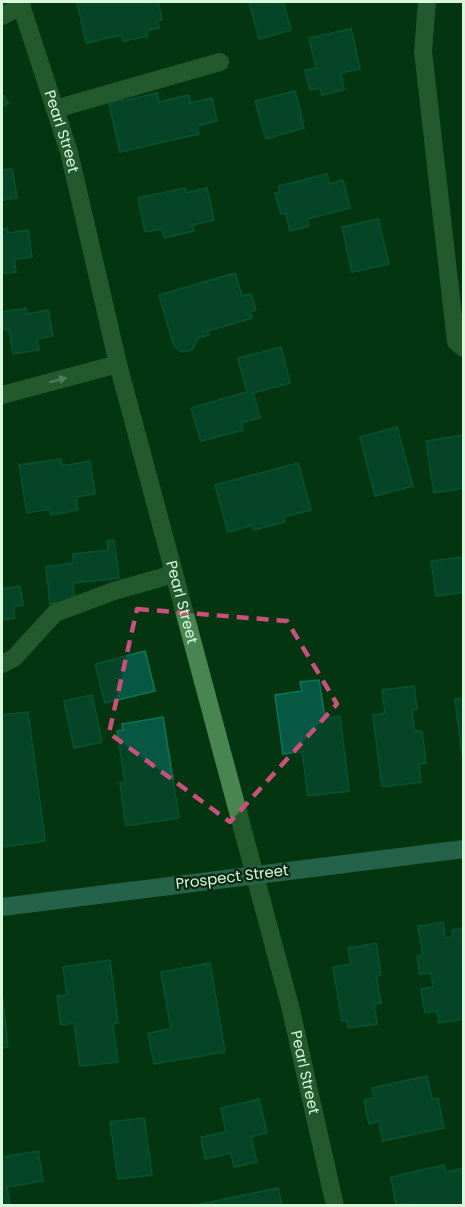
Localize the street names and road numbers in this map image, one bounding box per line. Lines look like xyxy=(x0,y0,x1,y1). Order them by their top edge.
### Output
street label: Pearl Street xyxy=(39,87,84,175)
street label: Pearl Street xyxy=(161,558,203,646)
street label: Prospect Street xyxy=(174,859,290,894)
street label: Pearl Street xyxy=(286,1028,325,1116)

